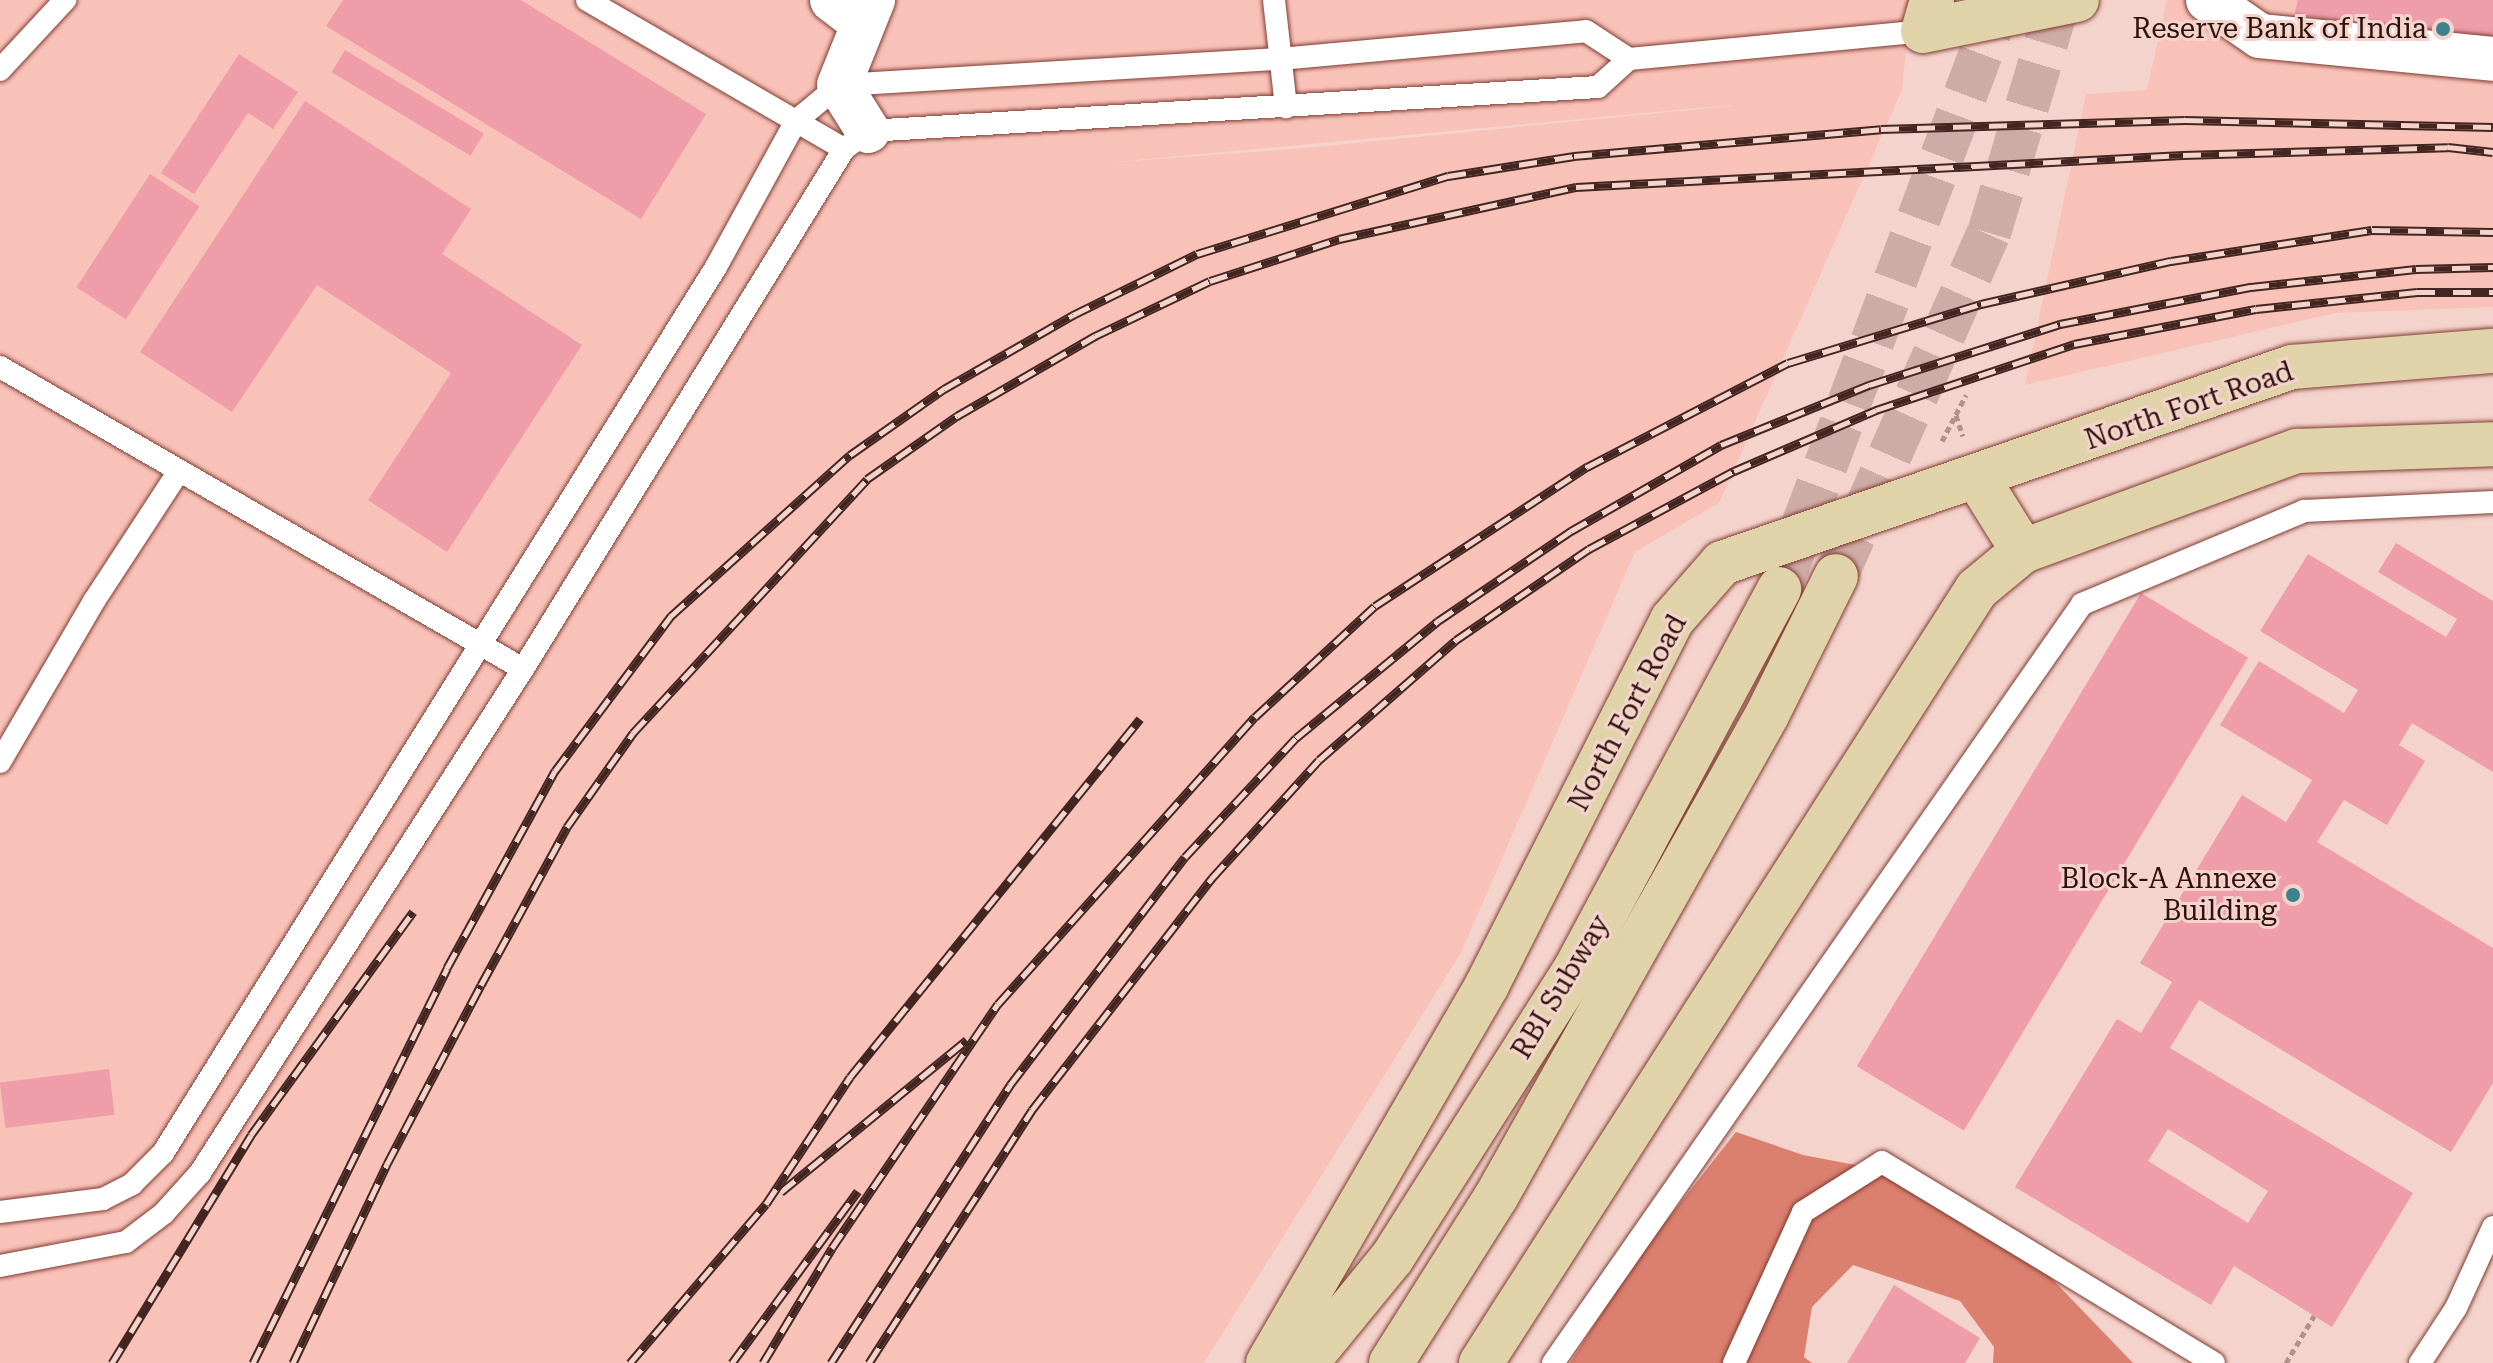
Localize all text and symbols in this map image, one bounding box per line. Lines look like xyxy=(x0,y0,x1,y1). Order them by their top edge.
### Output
place label: Reserve Bank of India xyxy=(2132,12,2427,46)
marker: Reserve Bank of India xyxy=(2434,20,2452,38)
street label: North Fort Road xyxy=(2081,355,2297,457)
street label: North Fort Road xyxy=(1562,609,1694,817)
place label: Block-A Annexe Building xyxy=(2061,862,2277,928)
marker: Block-A Annexe Building xyxy=(2284,886,2302,904)
street label: RBI Subway xyxy=(1505,909,1617,1065)

